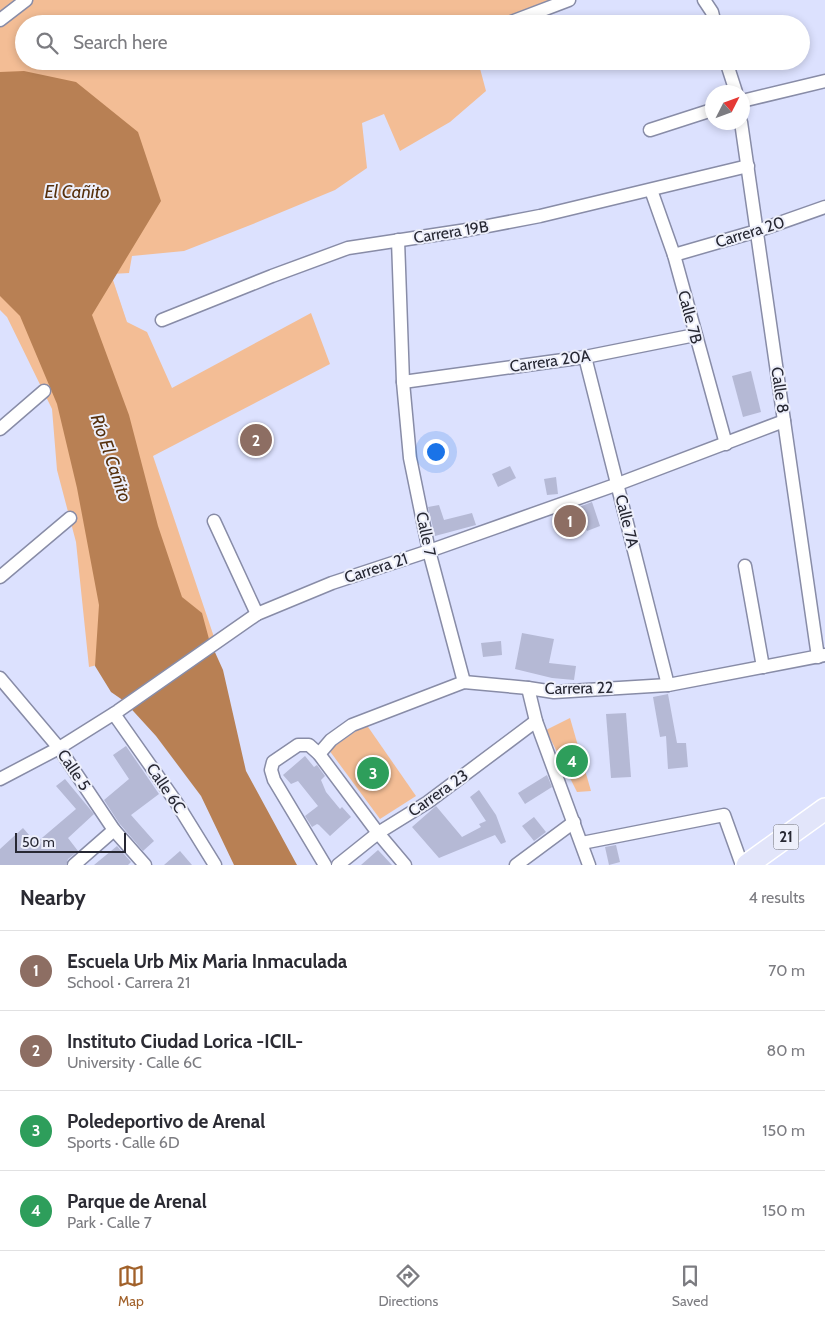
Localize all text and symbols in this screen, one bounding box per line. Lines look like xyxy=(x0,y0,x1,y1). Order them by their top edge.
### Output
search box xyxy=(15,15,810,70)
icon: search xyxy=(33,29,61,57)
text: Search here xyxy=(73,31,167,54)
north arrow xyxy=(705,85,750,130)
water label: El Cañito xyxy=(45,181,109,203)
street label: Carrera 20 xyxy=(713,212,787,252)
street label: Carrera 19B xyxy=(412,217,490,247)
street label: Calle 7B xyxy=(674,288,706,346)
street label: Carrera 20A xyxy=(509,346,592,376)
street label: Calle 8 xyxy=(767,366,793,414)
water label: Río El Cañito xyxy=(86,411,136,505)
pin: 2 xyxy=(240,421,272,459)
your location xyxy=(423,439,449,465)
street label: Calle 7A xyxy=(611,493,643,550)
pin: 1 xyxy=(554,502,586,540)
street label: Calle 7 xyxy=(412,510,440,558)
street label: Carrera 21 xyxy=(342,549,410,587)
street label: Carrera 22 xyxy=(545,678,613,698)
pin: 4 xyxy=(556,742,588,780)
street label: Calle 5 xyxy=(53,746,95,794)
pin: 3 xyxy=(357,754,389,792)
street label: Calle 6C xyxy=(143,760,190,817)
street label: Carrera 23 xyxy=(404,765,472,821)
road number: 21 xyxy=(774,824,798,850)
scale bar xyxy=(15,830,126,853)
text: 50 m xyxy=(22,833,55,851)
text: Nearby xyxy=(20,885,86,910)
text: 4 results xyxy=(748,888,805,907)
text: Escuela Urb Mix Maria Inmaculada xyxy=(67,950,347,973)
text: 1 xyxy=(33,961,39,980)
text: 70 m xyxy=(768,961,805,980)
text: School · Carrera 21 xyxy=(67,973,190,992)
text: Instituto Ciudad Lorica -ICIL- xyxy=(67,1030,303,1053)
text: 2 xyxy=(32,1041,40,1060)
text: 80 m xyxy=(767,1041,805,1060)
text: University · Calle 6C xyxy=(67,1053,202,1072)
text: Poledeportivo de Arenal xyxy=(67,1110,265,1133)
text: 3 xyxy=(32,1121,40,1140)
text: 150 m xyxy=(762,1121,805,1140)
text: Sports · Calle 6D xyxy=(67,1133,180,1152)
text: Parque de Arenal xyxy=(67,1190,207,1213)
text: 4 xyxy=(31,1201,41,1220)
text: 150 m xyxy=(762,1201,805,1220)
text: Park · Calle 7 xyxy=(67,1213,152,1232)
tab: Map xyxy=(117,1262,145,1310)
tab: Directions xyxy=(378,1262,438,1310)
tab: Saved xyxy=(672,1262,708,1310)

